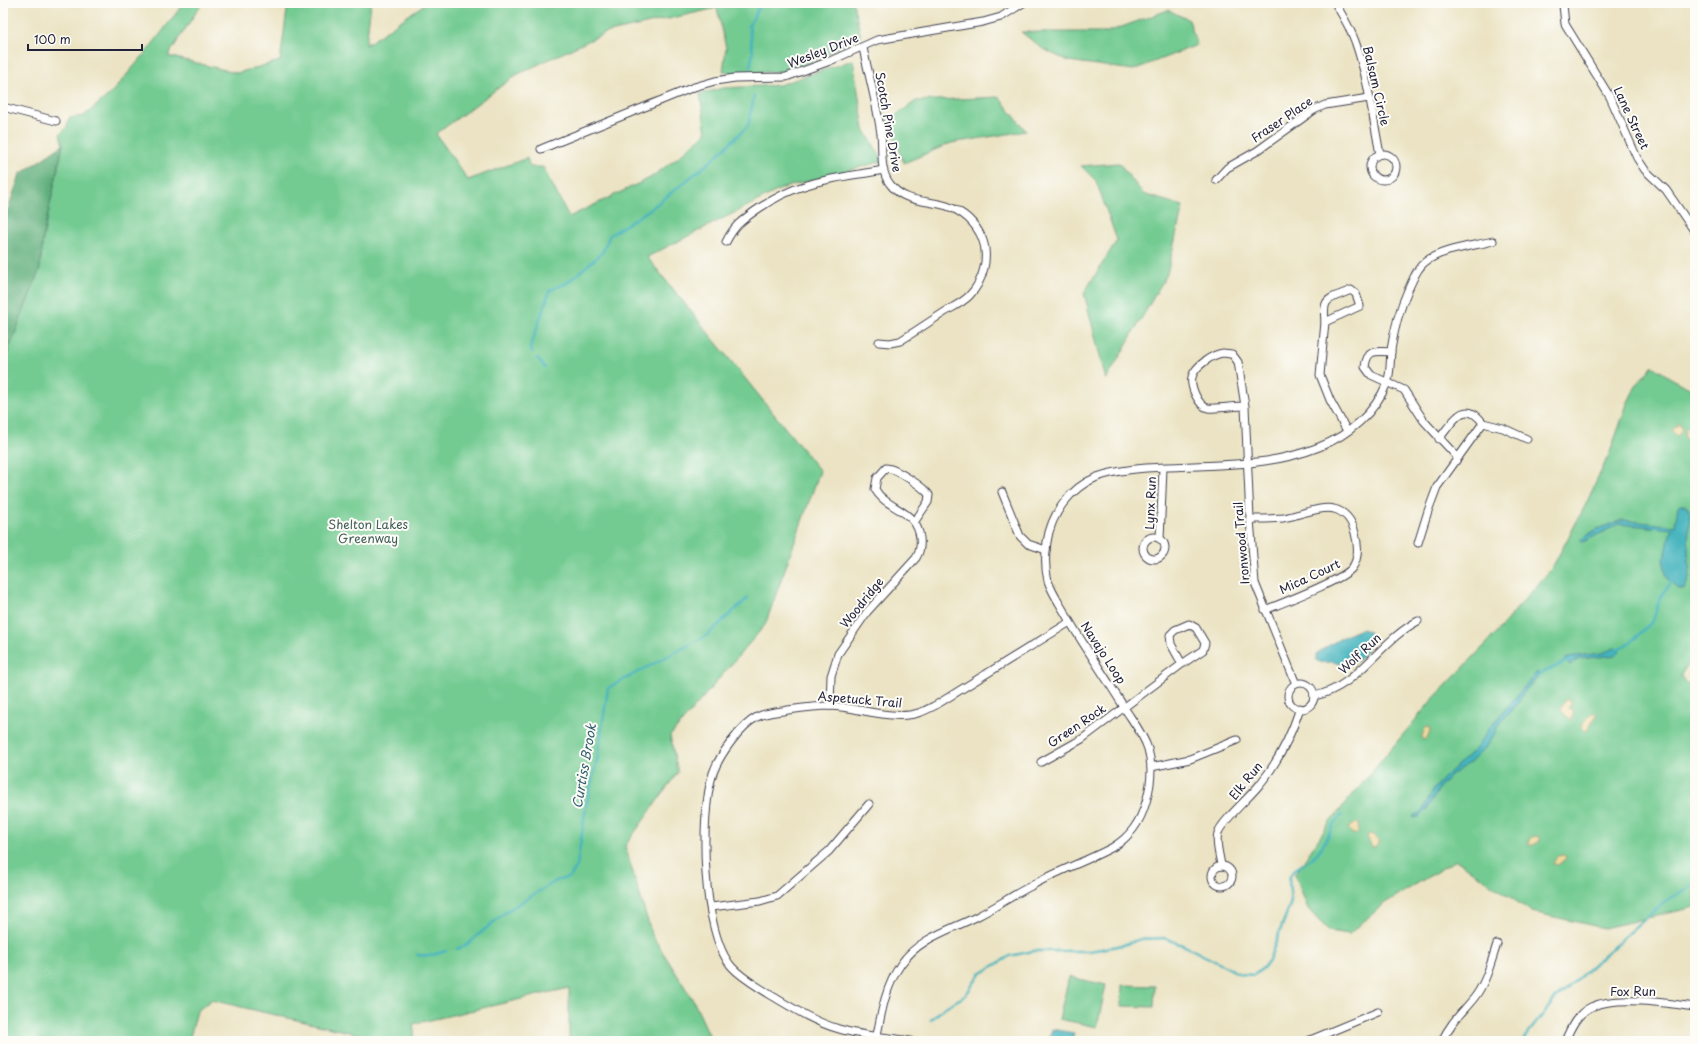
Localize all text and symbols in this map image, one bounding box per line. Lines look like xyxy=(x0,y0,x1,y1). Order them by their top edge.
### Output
scale bar xyxy=(28,26,142,52)
street label: Wesley Drive xyxy=(784,28,861,72)
text: 100 m xyxy=(34,30,71,48)
street label: Balsam Circle xyxy=(1359,44,1395,128)
street label: Scotch Pine Drive xyxy=(871,70,907,173)
street label: Lane Street xyxy=(1610,83,1654,152)
street label: Fraser Place xyxy=(1247,92,1316,146)
street label: Lynx Run xyxy=(1140,476,1160,530)
street label: Ironwood Trail xyxy=(1228,501,1254,585)
park label: Shelton Lakes Greenway xyxy=(328,515,409,547)
street label: Mica Court xyxy=(1276,554,1343,598)
street label: Woodridge xyxy=(835,573,887,632)
street label: Navajo Loop xyxy=(1077,618,1131,687)
street label: Wolf Run xyxy=(1334,629,1385,678)
street label: Aspetuck Trail xyxy=(817,686,903,712)
street label: Green Rock xyxy=(1044,699,1109,751)
water label: Curtiss Brook xyxy=(567,722,600,810)
street label: Elk Run xyxy=(1224,757,1266,803)
street label: Fox Run xyxy=(1610,982,1656,1000)

